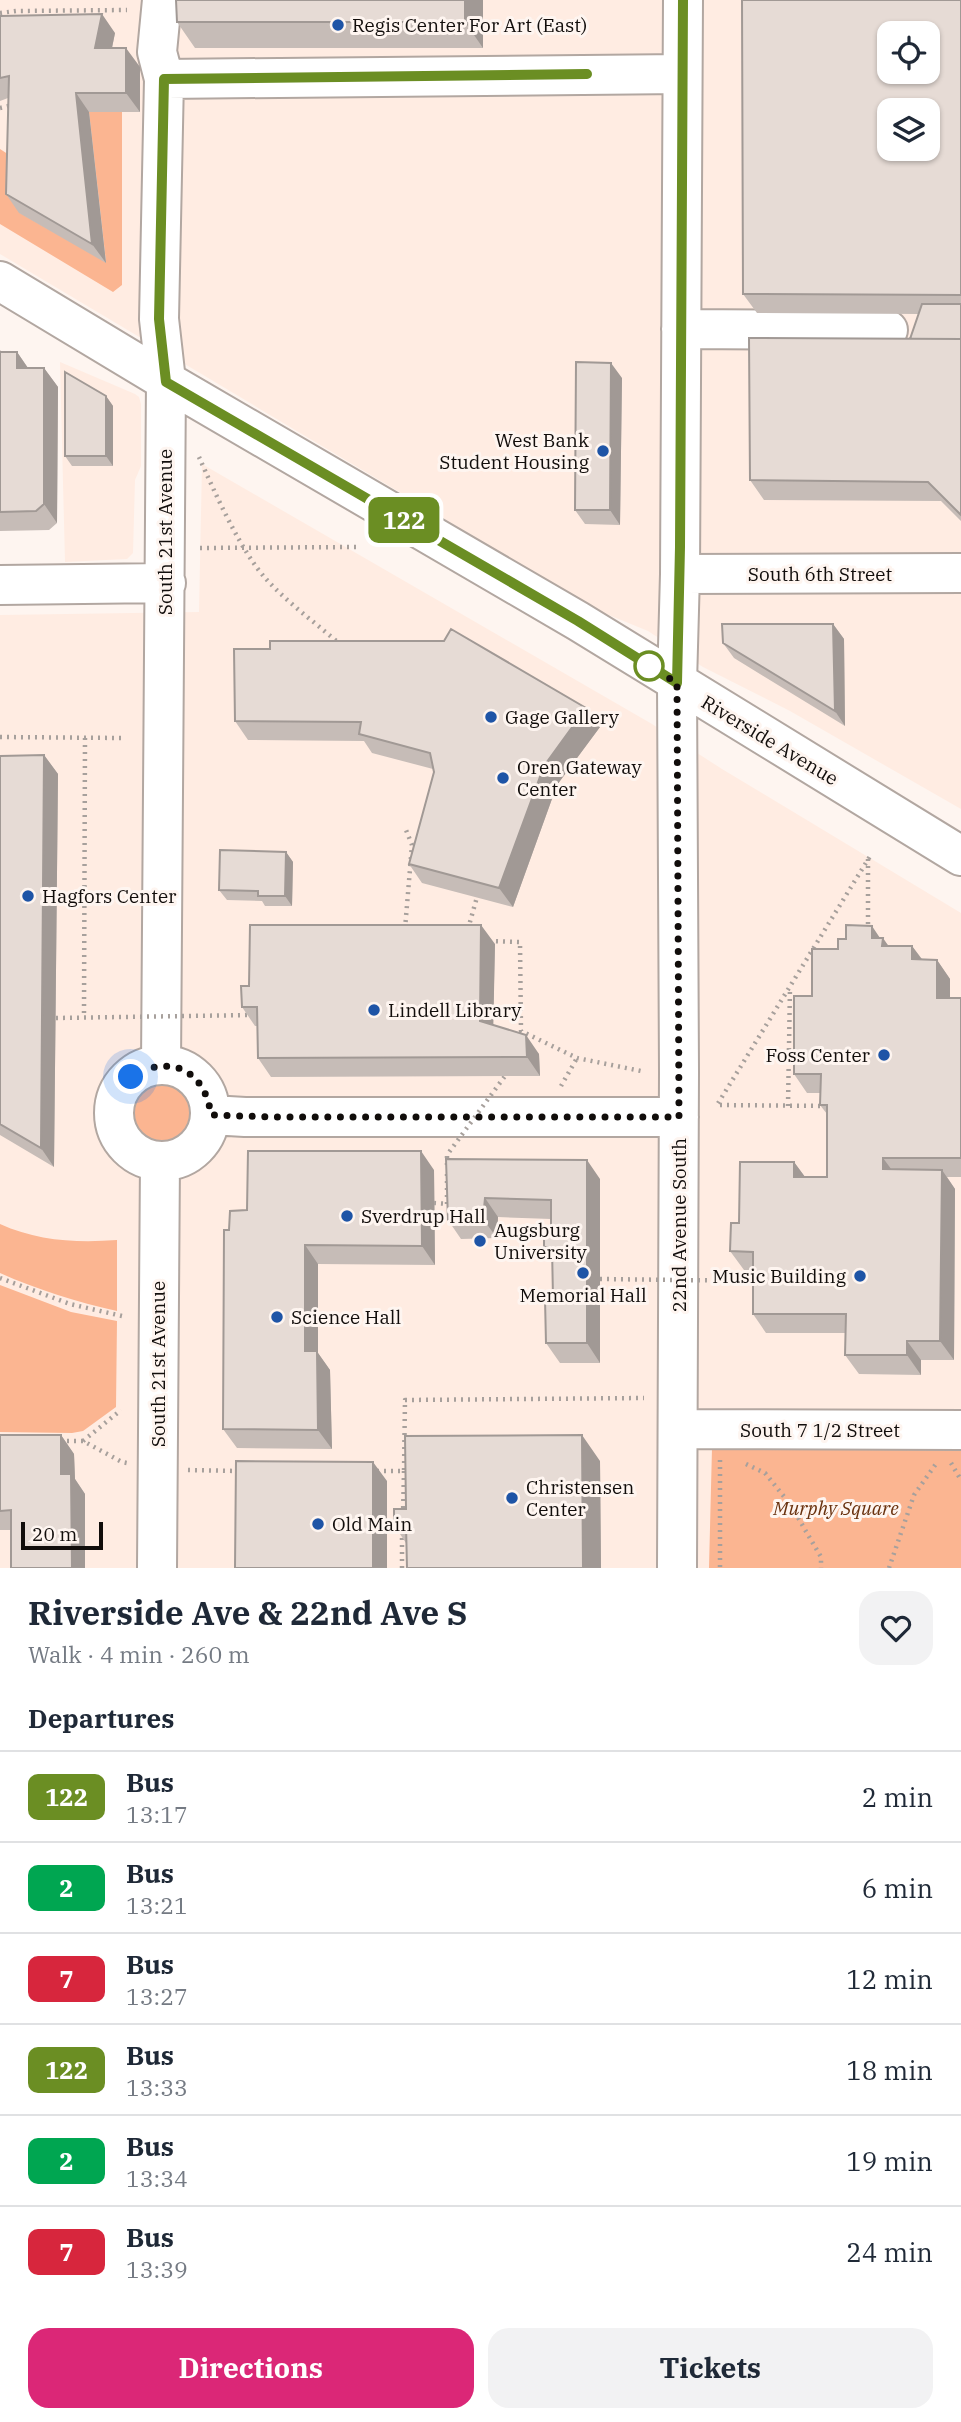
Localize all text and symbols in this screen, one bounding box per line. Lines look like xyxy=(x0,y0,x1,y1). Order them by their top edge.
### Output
place label: Regis Center For Art (East) xyxy=(352,13,587,37)
marker: Regis Center For Art (East) xyxy=(330,17,346,33)
map controls xyxy=(877,21,940,161)
button: locate xyxy=(877,21,940,84)
button: layers xyxy=(877,98,940,161)
place label: West Bank Student Housing xyxy=(439,428,590,474)
marker: West Bank Student Housing xyxy=(595,443,611,459)
street label: South 21st Avenue xyxy=(153,449,177,615)
line badge: 122 xyxy=(364,497,444,543)
text: 122 xyxy=(382,504,426,536)
street label: South 6th Street xyxy=(748,562,892,586)
unlabelled marker xyxy=(634,651,664,681)
street label: Riverside Avenue xyxy=(697,690,843,790)
place label: Gage Gallery xyxy=(505,705,620,729)
marker: Gage Gallery xyxy=(483,709,499,725)
place label: Oren Gateway Center xyxy=(517,755,643,801)
marker: Oren Gateway Center xyxy=(495,770,511,786)
place label: Hagfors Center xyxy=(42,884,177,908)
marker: Hagfors Center xyxy=(20,888,36,904)
place label: Lindell Library xyxy=(388,998,522,1022)
marker: Lindell Library xyxy=(366,1002,382,1018)
place label: Foss Center xyxy=(766,1043,871,1067)
marker: Foss Center xyxy=(876,1047,892,1063)
your location xyxy=(113,1059,148,1094)
street label: 22nd Avenue South xyxy=(667,1138,691,1312)
place label: Sverdrup Hall xyxy=(361,1204,486,1228)
marker: Sverdrup Hall xyxy=(339,1208,355,1224)
place label: Augsburg University xyxy=(494,1218,588,1264)
marker: Augsburg University xyxy=(472,1233,488,1249)
place label: Music Building xyxy=(712,1264,847,1288)
marker: Memorial Hall xyxy=(575,1265,591,1281)
marker: Music Building xyxy=(852,1268,868,1284)
street label: South 21st Avenue xyxy=(146,1281,170,1447)
place label: Memorial Hall xyxy=(519,1283,647,1307)
place label: Science Hall xyxy=(291,1305,402,1329)
marker: Science Hall xyxy=(269,1309,285,1325)
street label: South 7 1/2 Street xyxy=(740,1418,900,1442)
place label: Christensen Center xyxy=(526,1475,634,1521)
marker: Christensen Center xyxy=(504,1490,520,1506)
park label: Murphy Square xyxy=(772,1496,899,1520)
place label: Old Main xyxy=(332,1512,412,1536)
marker: Old Main xyxy=(310,1516,326,1532)
scale bar xyxy=(21,1519,103,1551)
text: 20 m xyxy=(32,1522,77,1546)
text: Riverside Ave & 22nd Ave S xyxy=(28,1591,468,1634)
button: heart xyxy=(859,1591,933,1665)
text: Walk · 4 min · 260 m xyxy=(28,1639,250,1669)
text: Departures xyxy=(28,1701,174,1735)
text: Bus xyxy=(126,1765,174,1799)
text: 2 min xyxy=(862,1780,933,1814)
text: 122 xyxy=(45,1781,88,1813)
text: 13:17 xyxy=(126,1799,188,1829)
text: Bus xyxy=(126,1856,174,1890)
text: 6 min xyxy=(862,1871,933,1905)
text: 2 xyxy=(59,1872,74,1904)
text: 13:21 xyxy=(126,1890,188,1920)
text: Bus xyxy=(126,1947,174,1981)
text: 12 min xyxy=(846,1962,933,1996)
text: 7 xyxy=(59,1963,74,1995)
text: 13:27 xyxy=(126,1981,188,2011)
text: Bus xyxy=(126,2038,174,2072)
text: 18 min xyxy=(846,2053,933,2087)
text: 122 xyxy=(45,2054,88,2086)
text: 13:33 xyxy=(126,2072,188,2102)
text: Bus xyxy=(126,2129,174,2163)
text: 19 min xyxy=(846,2144,933,2178)
text: 2 xyxy=(59,2145,74,2177)
text: 13:34 xyxy=(126,2163,188,2193)
text: Bus xyxy=(126,2220,174,2254)
text: 24 min xyxy=(846,2235,933,2269)
text: 7 xyxy=(59,2236,74,2268)
text: 13:39 xyxy=(126,2254,188,2284)
button: Directions xyxy=(28,2328,474,2408)
button: Tickets xyxy=(488,2328,933,2408)

